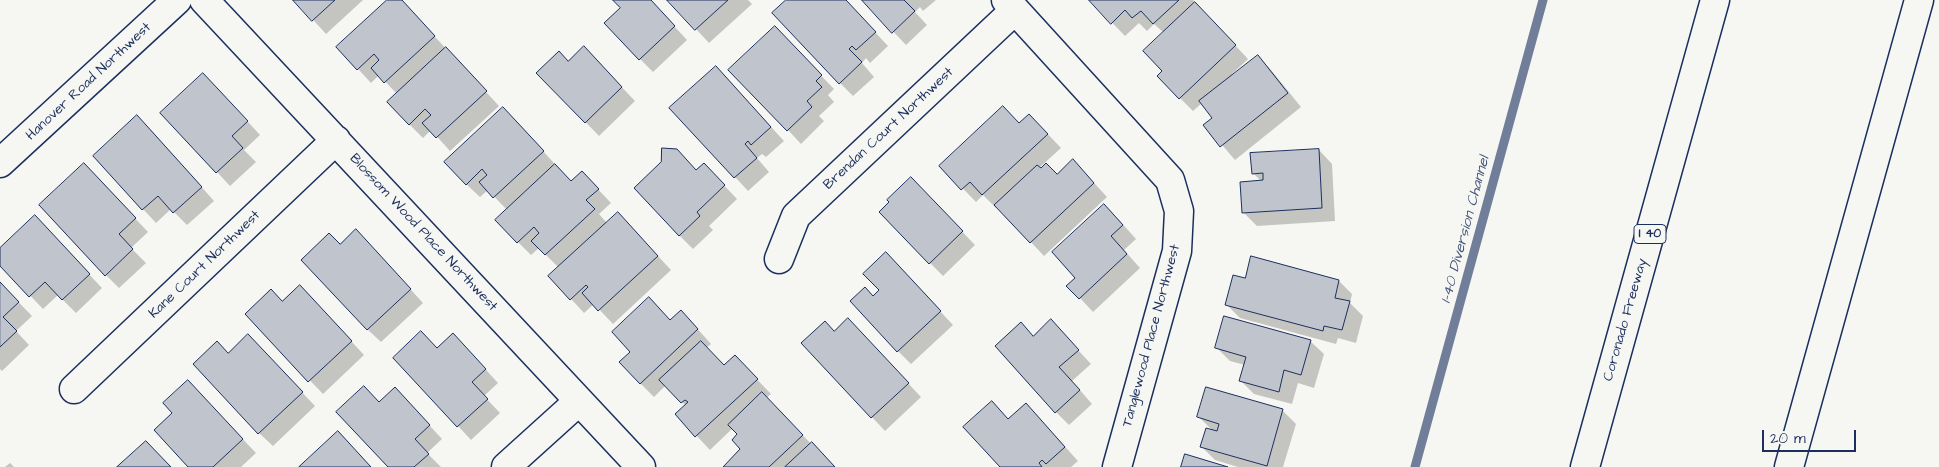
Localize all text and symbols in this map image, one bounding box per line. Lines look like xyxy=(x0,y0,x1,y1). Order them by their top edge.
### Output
street label: Hanover Road Northwest xyxy=(23,20,155,144)
street label: Brendan Court Northwest xyxy=(821,64,957,194)
street label: Blossom Wood Place Northwest xyxy=(346,151,500,315)
water label: I-40 Diversion Channel xyxy=(1438,154,1494,306)
street label: Kane Court Northwest xyxy=(146,207,264,323)
road number: I 40 xyxy=(1634,224,1666,243)
street label: Tanglewood Place Northwest xyxy=(1119,243,1185,429)
street label: Coronado Freeway xyxy=(1600,257,1652,383)
scale bar xyxy=(1764,420,1858,452)
text: 20 m xyxy=(1770,428,1806,449)

